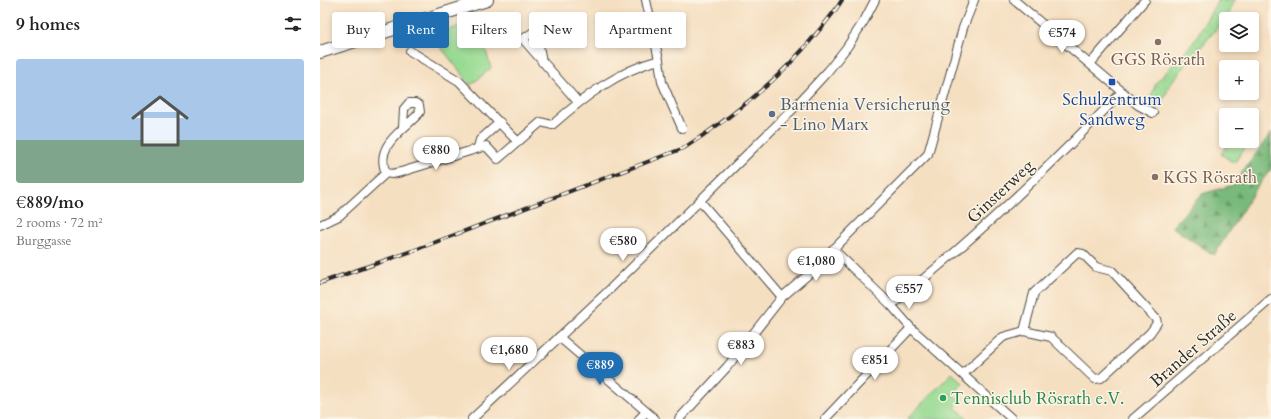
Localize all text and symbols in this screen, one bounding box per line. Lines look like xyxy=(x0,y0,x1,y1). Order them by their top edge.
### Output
chip: Buy xyxy=(332,12,385,48)
chip: Rent xyxy=(393,12,449,48)
chip: Filters xyxy=(457,12,521,48)
chip: New xyxy=(529,12,587,48)
chip: Apartment xyxy=(595,12,686,48)
map controls xyxy=(1219,12,1259,148)
button: layers xyxy=(1219,12,1259,52)
text: 9 homes xyxy=(16,13,80,36)
icon: filters xyxy=(282,13,304,35)
pin: €574 xyxy=(1038,20,1086,54)
text: €574 xyxy=(1048,24,1076,42)
marker: GGS Rösrath xyxy=(1153,37,1163,47)
place label: GGS Rösrath xyxy=(1111,48,1206,71)
button: + xyxy=(1219,60,1259,100)
marker: Schulzentrum Sandweg xyxy=(1107,77,1117,87)
icon: home xyxy=(124,85,196,157)
place label: Schulzentrum Sandweg xyxy=(1062,88,1162,131)
place label: Barmenia Versicherung - Lino Marx xyxy=(780,93,950,136)
button: − xyxy=(1219,108,1259,148)
marker: Barmenia Versicherung - Lino Marx xyxy=(767,109,777,119)
pin: €880 xyxy=(412,137,460,171)
text: €880 xyxy=(422,141,450,159)
street label: Ginsterweg xyxy=(962,154,1039,228)
place label: KGS Rösrath xyxy=(1163,166,1258,189)
marker: KGS Rösrath xyxy=(1150,172,1160,182)
text: €889/mo xyxy=(16,191,84,214)
text: 2 rooms · 72 m² xyxy=(16,214,103,232)
pin: €580 xyxy=(599,228,647,262)
text: Burggasse xyxy=(16,232,72,250)
text: €580 xyxy=(609,232,637,250)
pin: €1,080 xyxy=(783,248,849,282)
text: €1,080 xyxy=(797,252,835,270)
pin: €557 xyxy=(885,276,933,310)
text: €557 xyxy=(895,280,923,298)
street label: Brander Straße xyxy=(1145,304,1241,392)
pin: €883 xyxy=(717,332,765,366)
text: €883 xyxy=(727,336,755,354)
pin: €1,680 xyxy=(476,337,542,371)
text: €1,680 xyxy=(490,341,528,359)
pin: €851 xyxy=(851,347,899,381)
text: €851 xyxy=(861,351,889,369)
pin: €889 xyxy=(576,352,624,386)
text: €889 xyxy=(586,356,614,374)
place label: Tennisclub Rösrath e.V. xyxy=(951,387,1124,410)
marker: Tennisclub Rösrath e.V. xyxy=(938,393,948,403)

